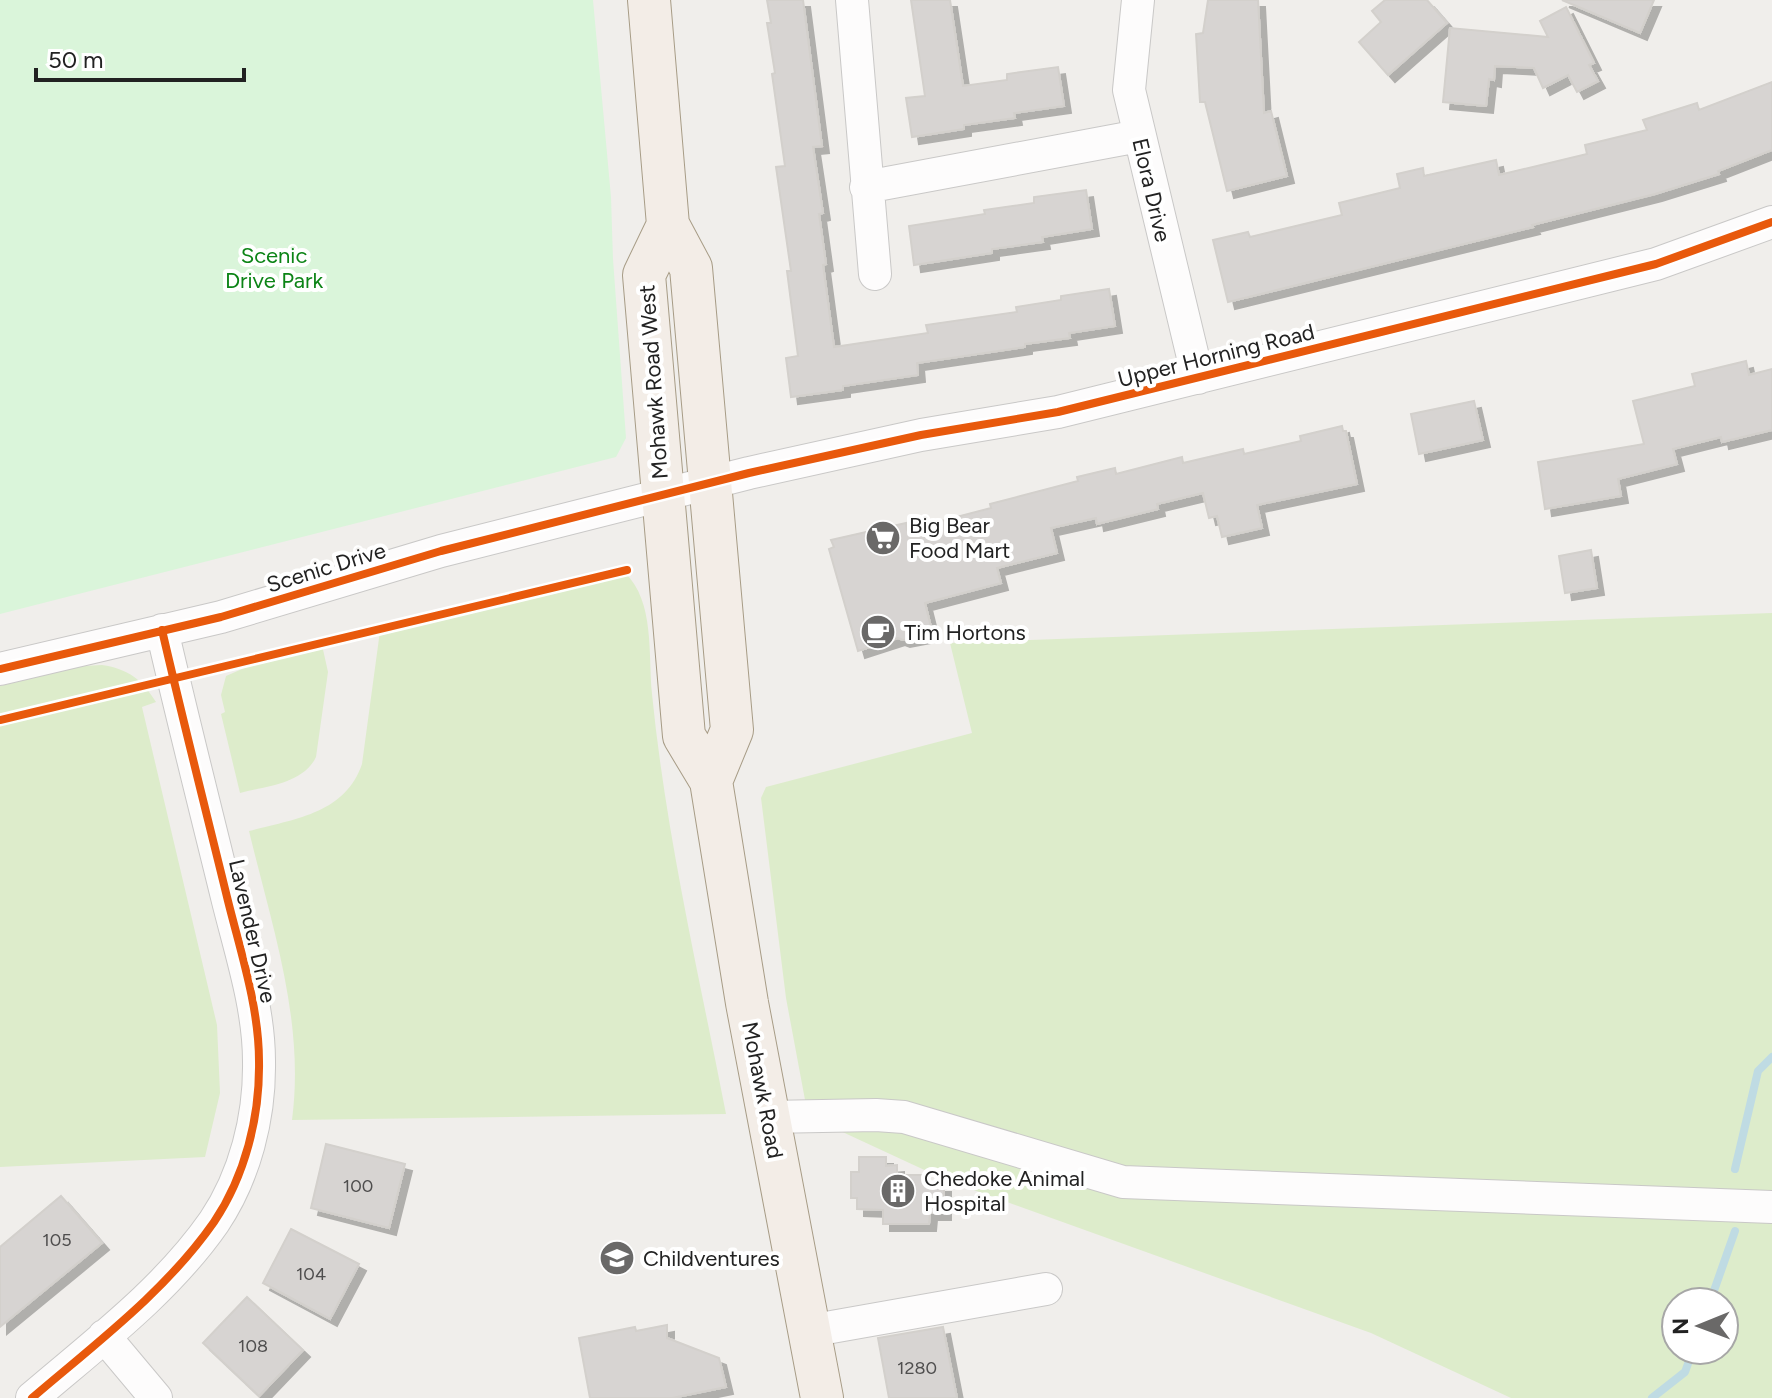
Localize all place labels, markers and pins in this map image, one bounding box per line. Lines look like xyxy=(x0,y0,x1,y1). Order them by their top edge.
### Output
place label: Big Bear Food Mart xyxy=(909,512,1010,564)
supermarket icon: Big Bear Food Mart xyxy=(864,519,902,557)
cafe icon: Tim Hortons xyxy=(859,613,897,651)
place label: Tim Hortons xyxy=(904,619,1026,646)
place label: Chedoke Animal Hospital xyxy=(924,1165,1085,1217)
building icon: Chedoke Animal Hospital xyxy=(879,1172,917,1210)
school or university icon: Childventures xyxy=(598,1239,636,1277)
place label: Childventures xyxy=(643,1245,780,1272)

